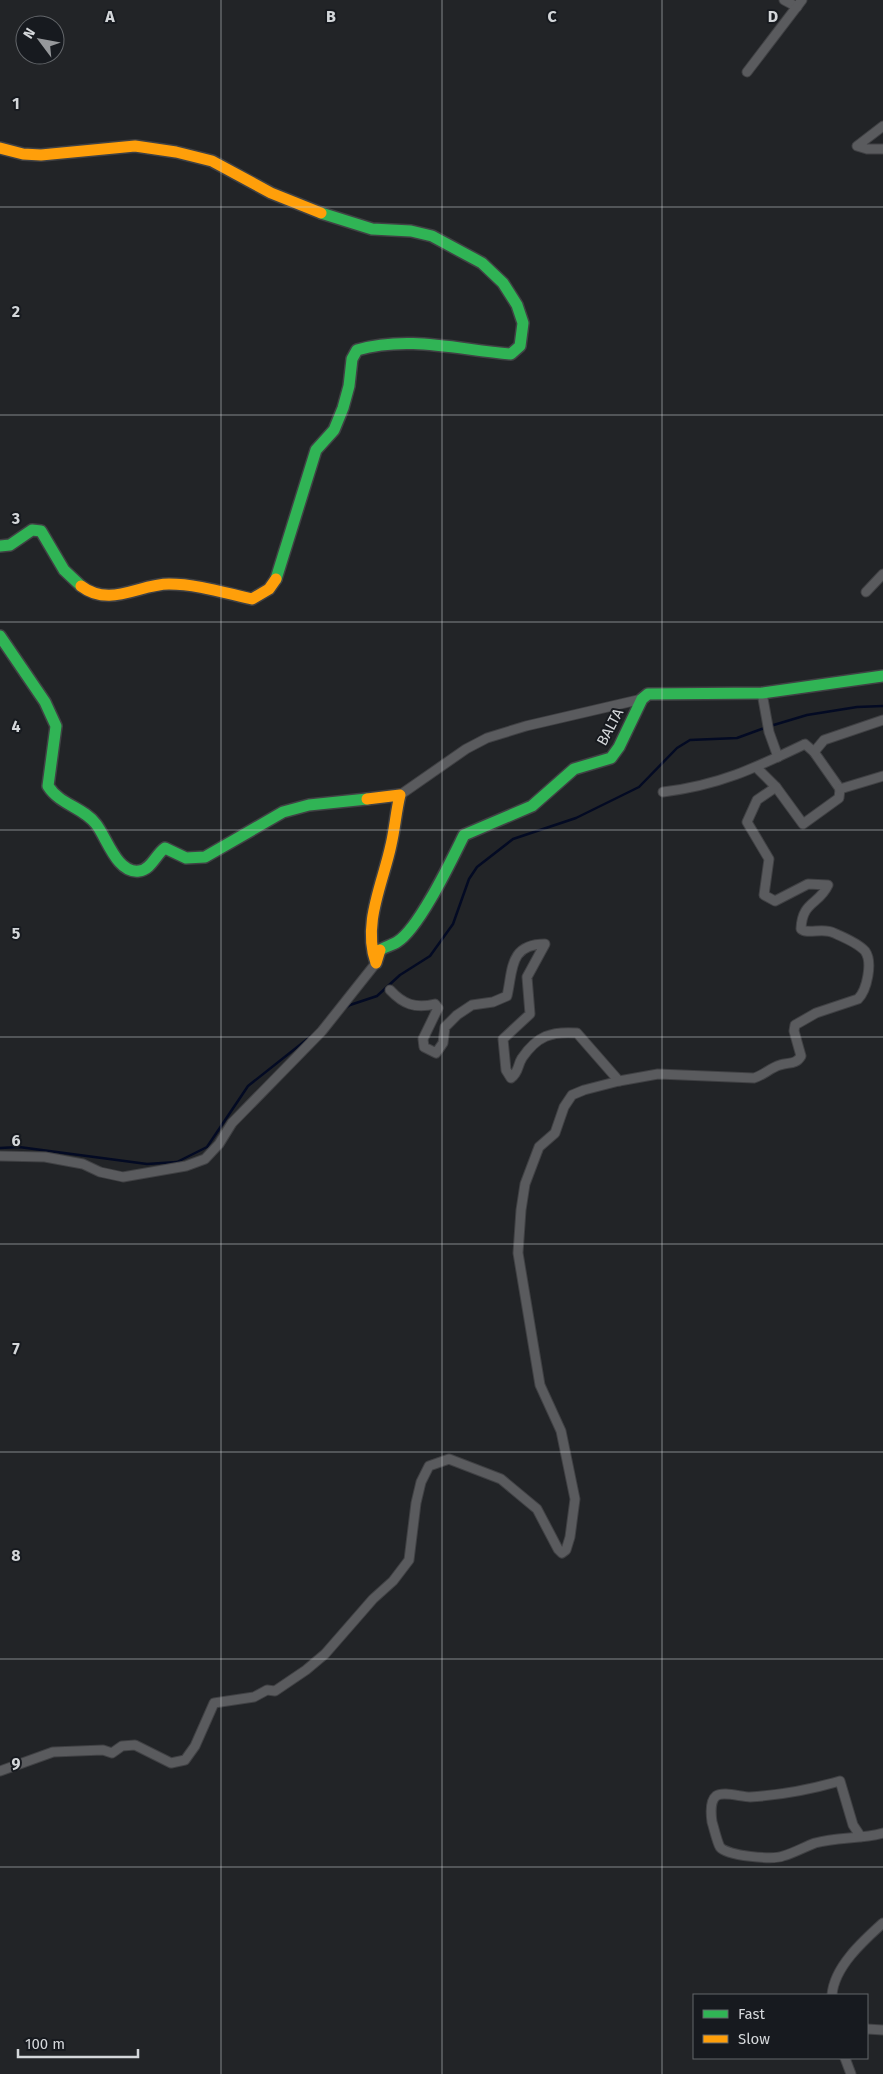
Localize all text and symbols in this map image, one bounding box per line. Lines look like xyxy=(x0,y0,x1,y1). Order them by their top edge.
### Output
text: A xyxy=(104,7,115,26)
text: B xyxy=(326,7,336,26)
text: C xyxy=(547,7,557,26)
text: D xyxy=(768,7,778,26)
north arrow xyxy=(15,15,65,65)
text: N xyxy=(20,25,39,42)
text: 1 xyxy=(12,94,20,113)
text: 2 xyxy=(12,302,20,321)
text: 3 xyxy=(11,509,20,528)
street label: BALTA xyxy=(593,705,627,749)
text: 4 xyxy=(11,717,21,736)
text: 5 xyxy=(12,924,21,943)
text: 6 xyxy=(11,1131,21,1150)
text: 7 xyxy=(12,1339,20,1358)
text: 8 xyxy=(11,1546,21,1565)
text: 9 xyxy=(12,1754,21,1773)
legend xyxy=(693,1994,868,2059)
text: Fast xyxy=(738,2005,765,2023)
scale bar xyxy=(18,2026,138,2058)
text: Slow xyxy=(738,2030,770,2048)
text: 100 m xyxy=(25,2035,65,2053)

